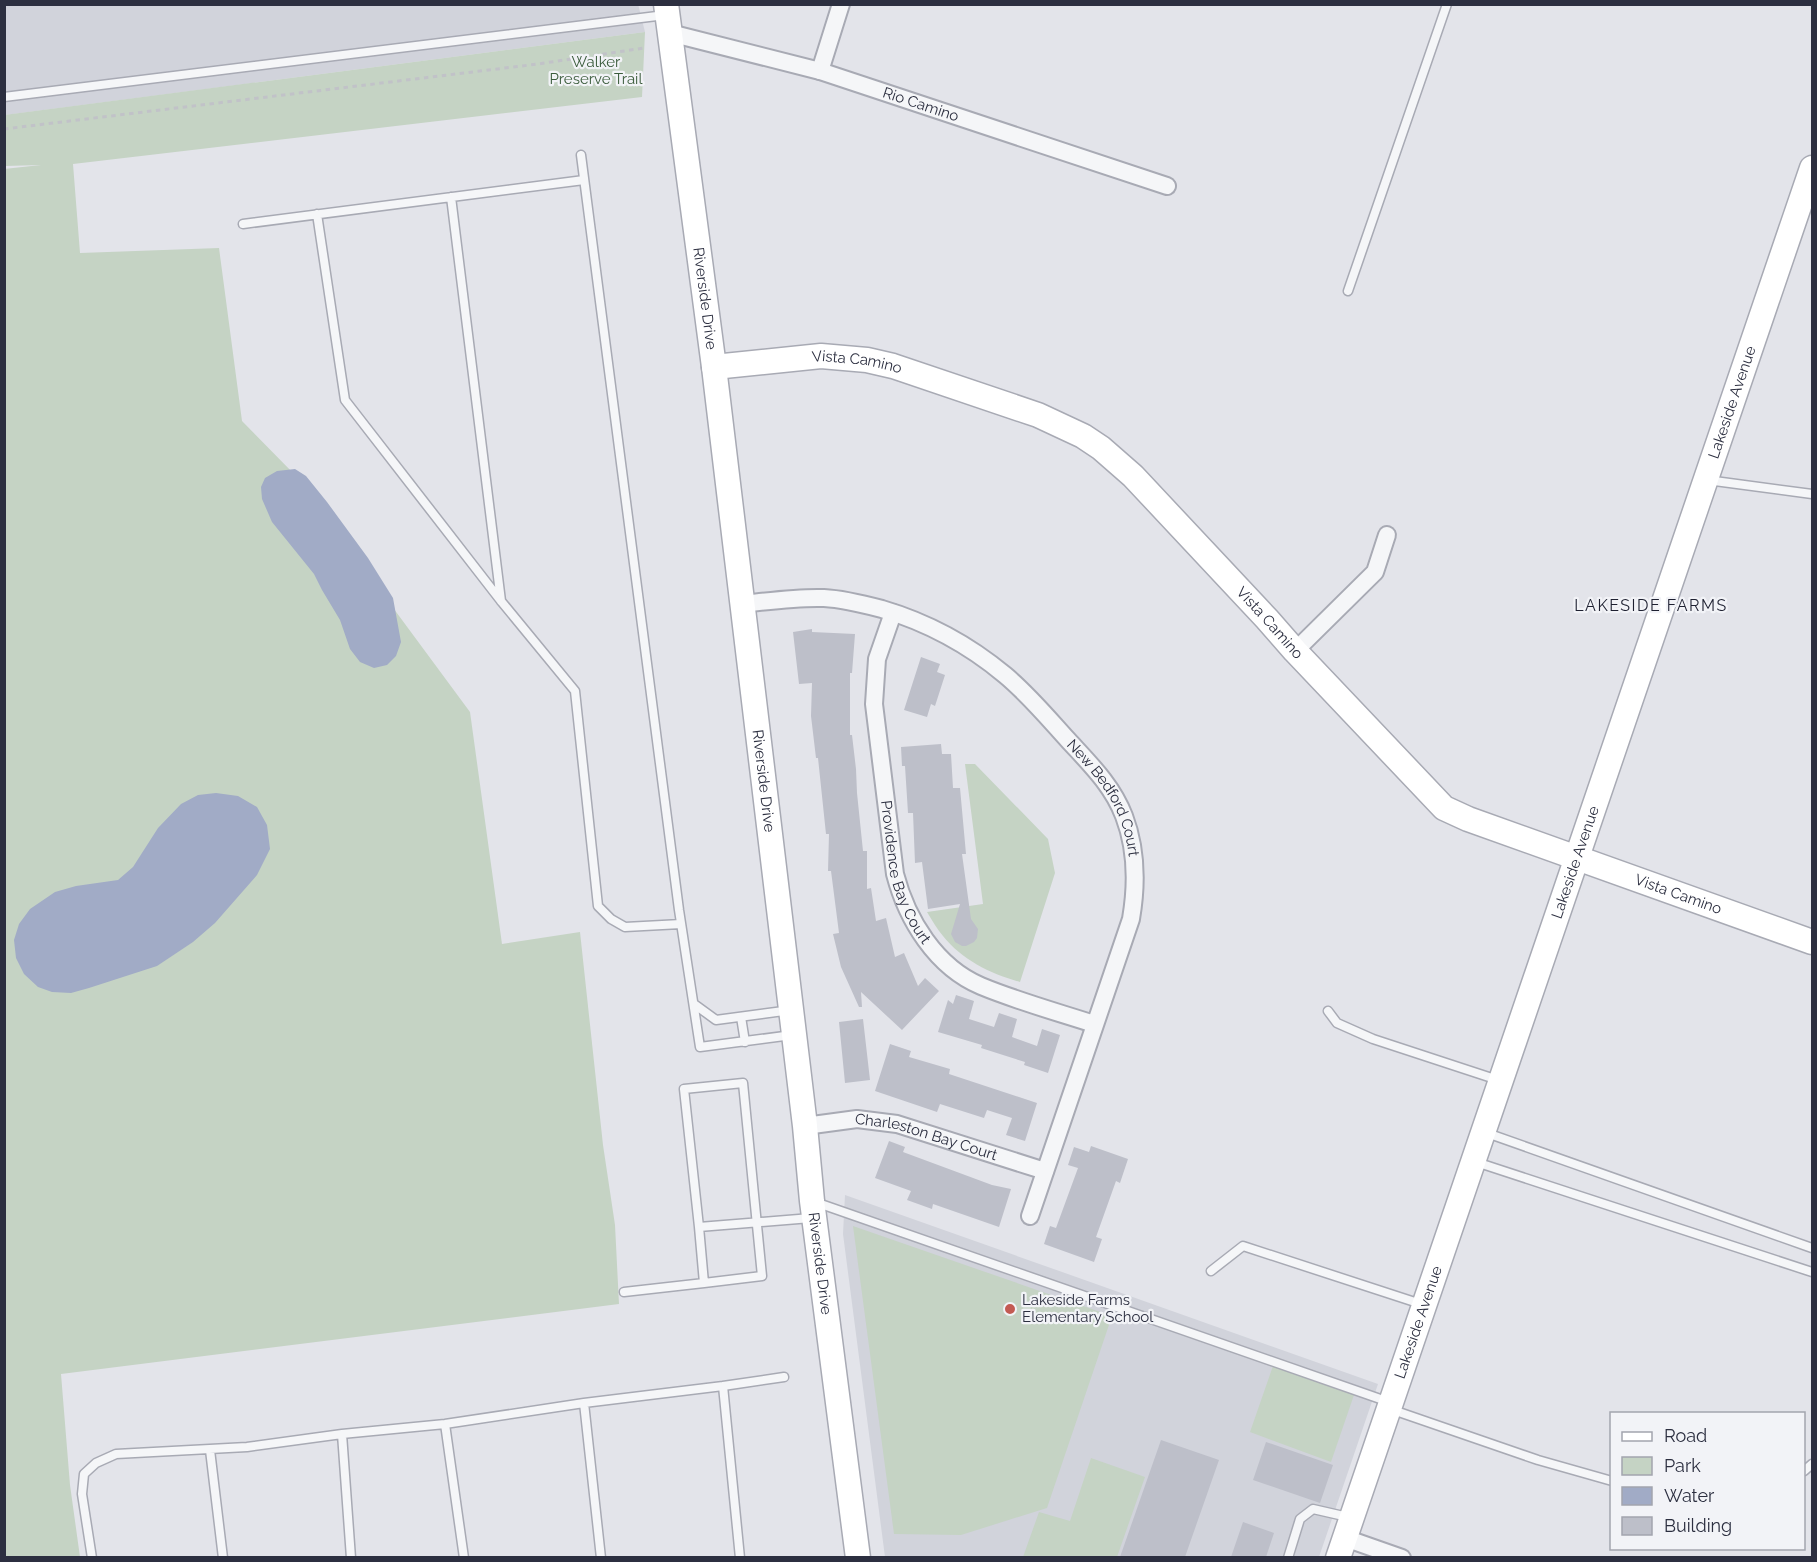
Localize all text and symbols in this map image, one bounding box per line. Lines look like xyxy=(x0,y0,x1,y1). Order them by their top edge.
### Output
park label: Walker Preserve Trail xyxy=(550,53,643,88)
street label: Rio Camino xyxy=(881,83,961,125)
street label: Riverside Drive xyxy=(689,246,721,351)
street label: Lakeside Avenue xyxy=(1705,343,1760,461)
street label: Vista Camino xyxy=(811,347,905,377)
street label: Vista Camino xyxy=(1233,583,1307,663)
district label: LAKESIDE FARMS xyxy=(1574,596,1728,615)
street label: Riverside Drive xyxy=(749,729,779,833)
street label: New Bedford Court xyxy=(1063,736,1143,857)
street label: Providence Bay Court xyxy=(877,799,934,948)
street label: Lakeside Avenue xyxy=(1548,803,1603,921)
street label: Vista Camino xyxy=(1632,870,1724,918)
street label: Charleston Bay Court xyxy=(854,1110,1000,1164)
street label: Riverside Drive xyxy=(805,1211,836,1316)
street label: Lakeside Avenue xyxy=(1391,1263,1446,1381)
place label: Lakeside Farms Elementary School xyxy=(1022,1291,1154,1326)
marker: Lakeside Farms Elementary School xyxy=(1003,1302,1017,1316)
legend xyxy=(1610,1412,1805,1550)
text: Road xyxy=(1664,1425,1707,1446)
text: Park xyxy=(1664,1455,1701,1476)
text: Water xyxy=(1664,1485,1715,1506)
text: Building xyxy=(1664,1515,1732,1536)

